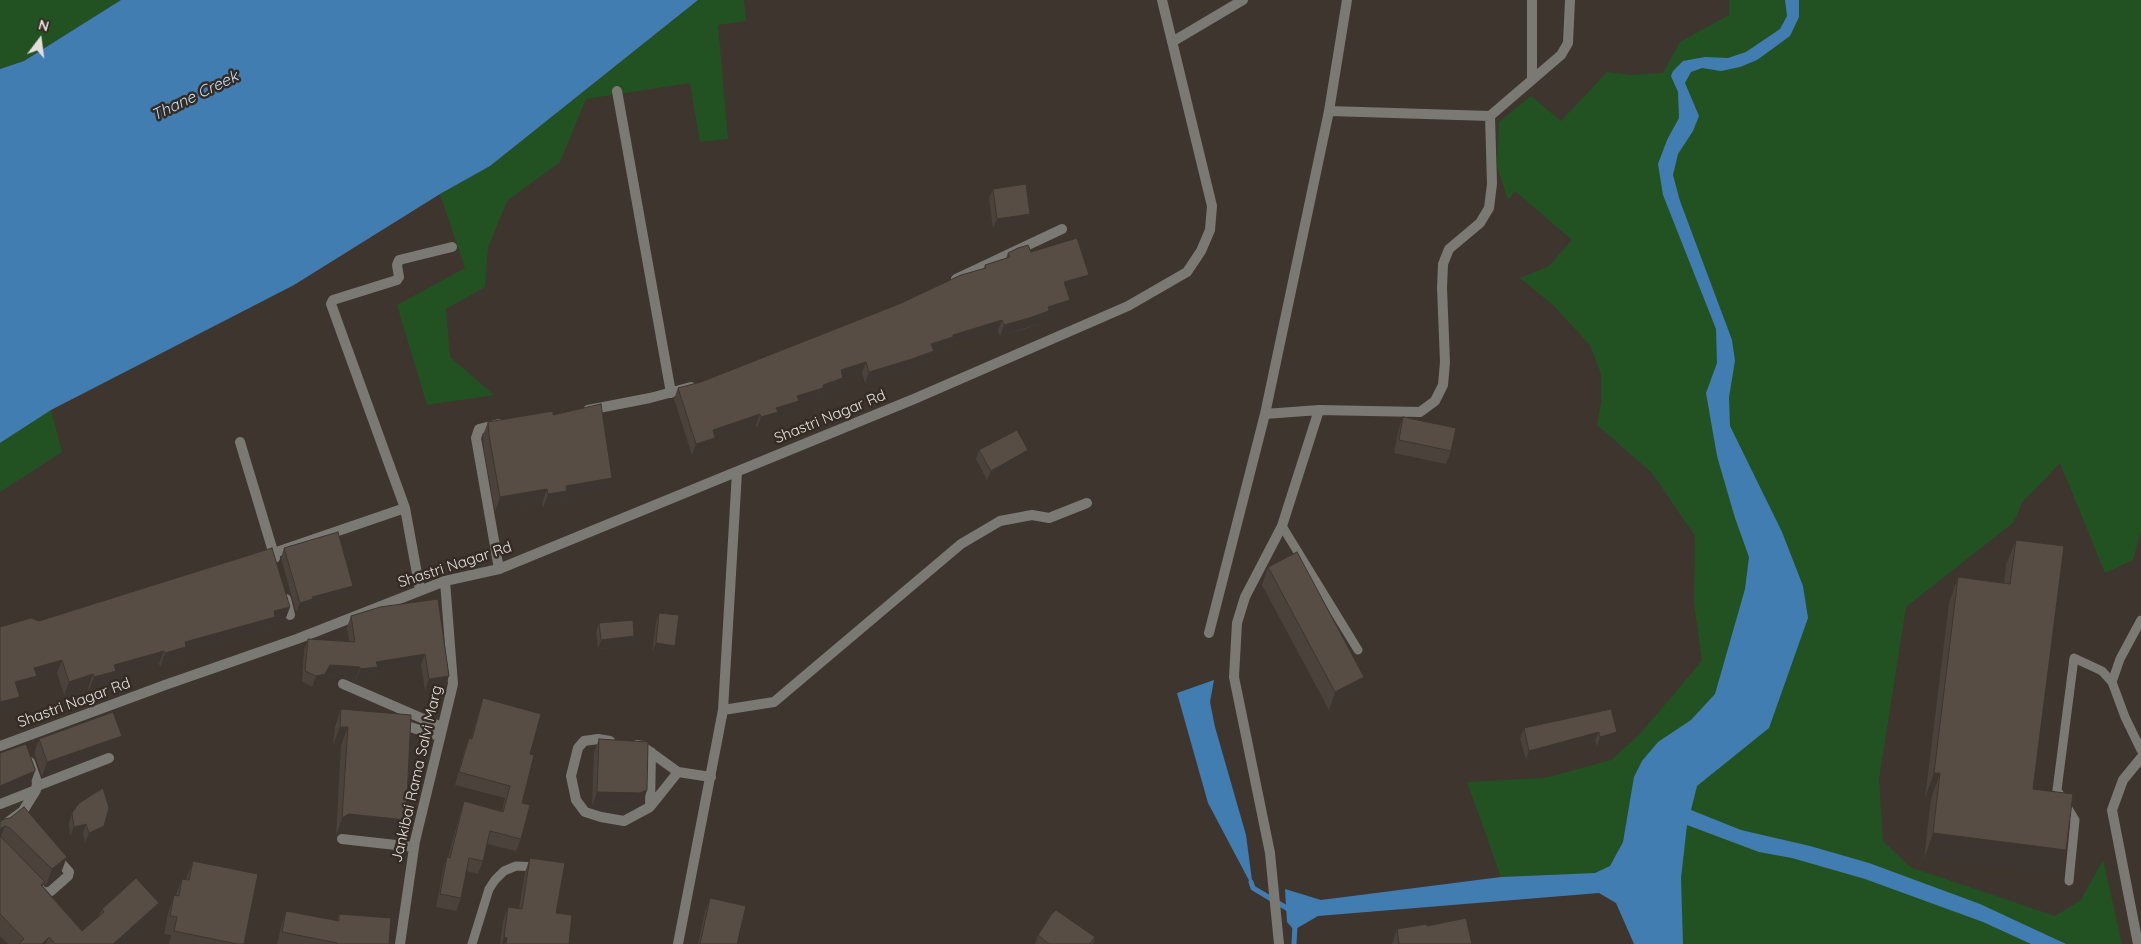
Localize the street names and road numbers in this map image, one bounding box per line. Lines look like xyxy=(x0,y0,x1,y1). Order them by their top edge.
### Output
street label: Shastri Nagar Rd xyxy=(772,386,888,448)
street label: Shastri Nagar Rd xyxy=(396,538,514,592)
street label: Shastri Nagar Rd xyxy=(15,674,133,732)
street label: Jankibai Rama Salvi Marg xyxy=(388,684,446,864)

